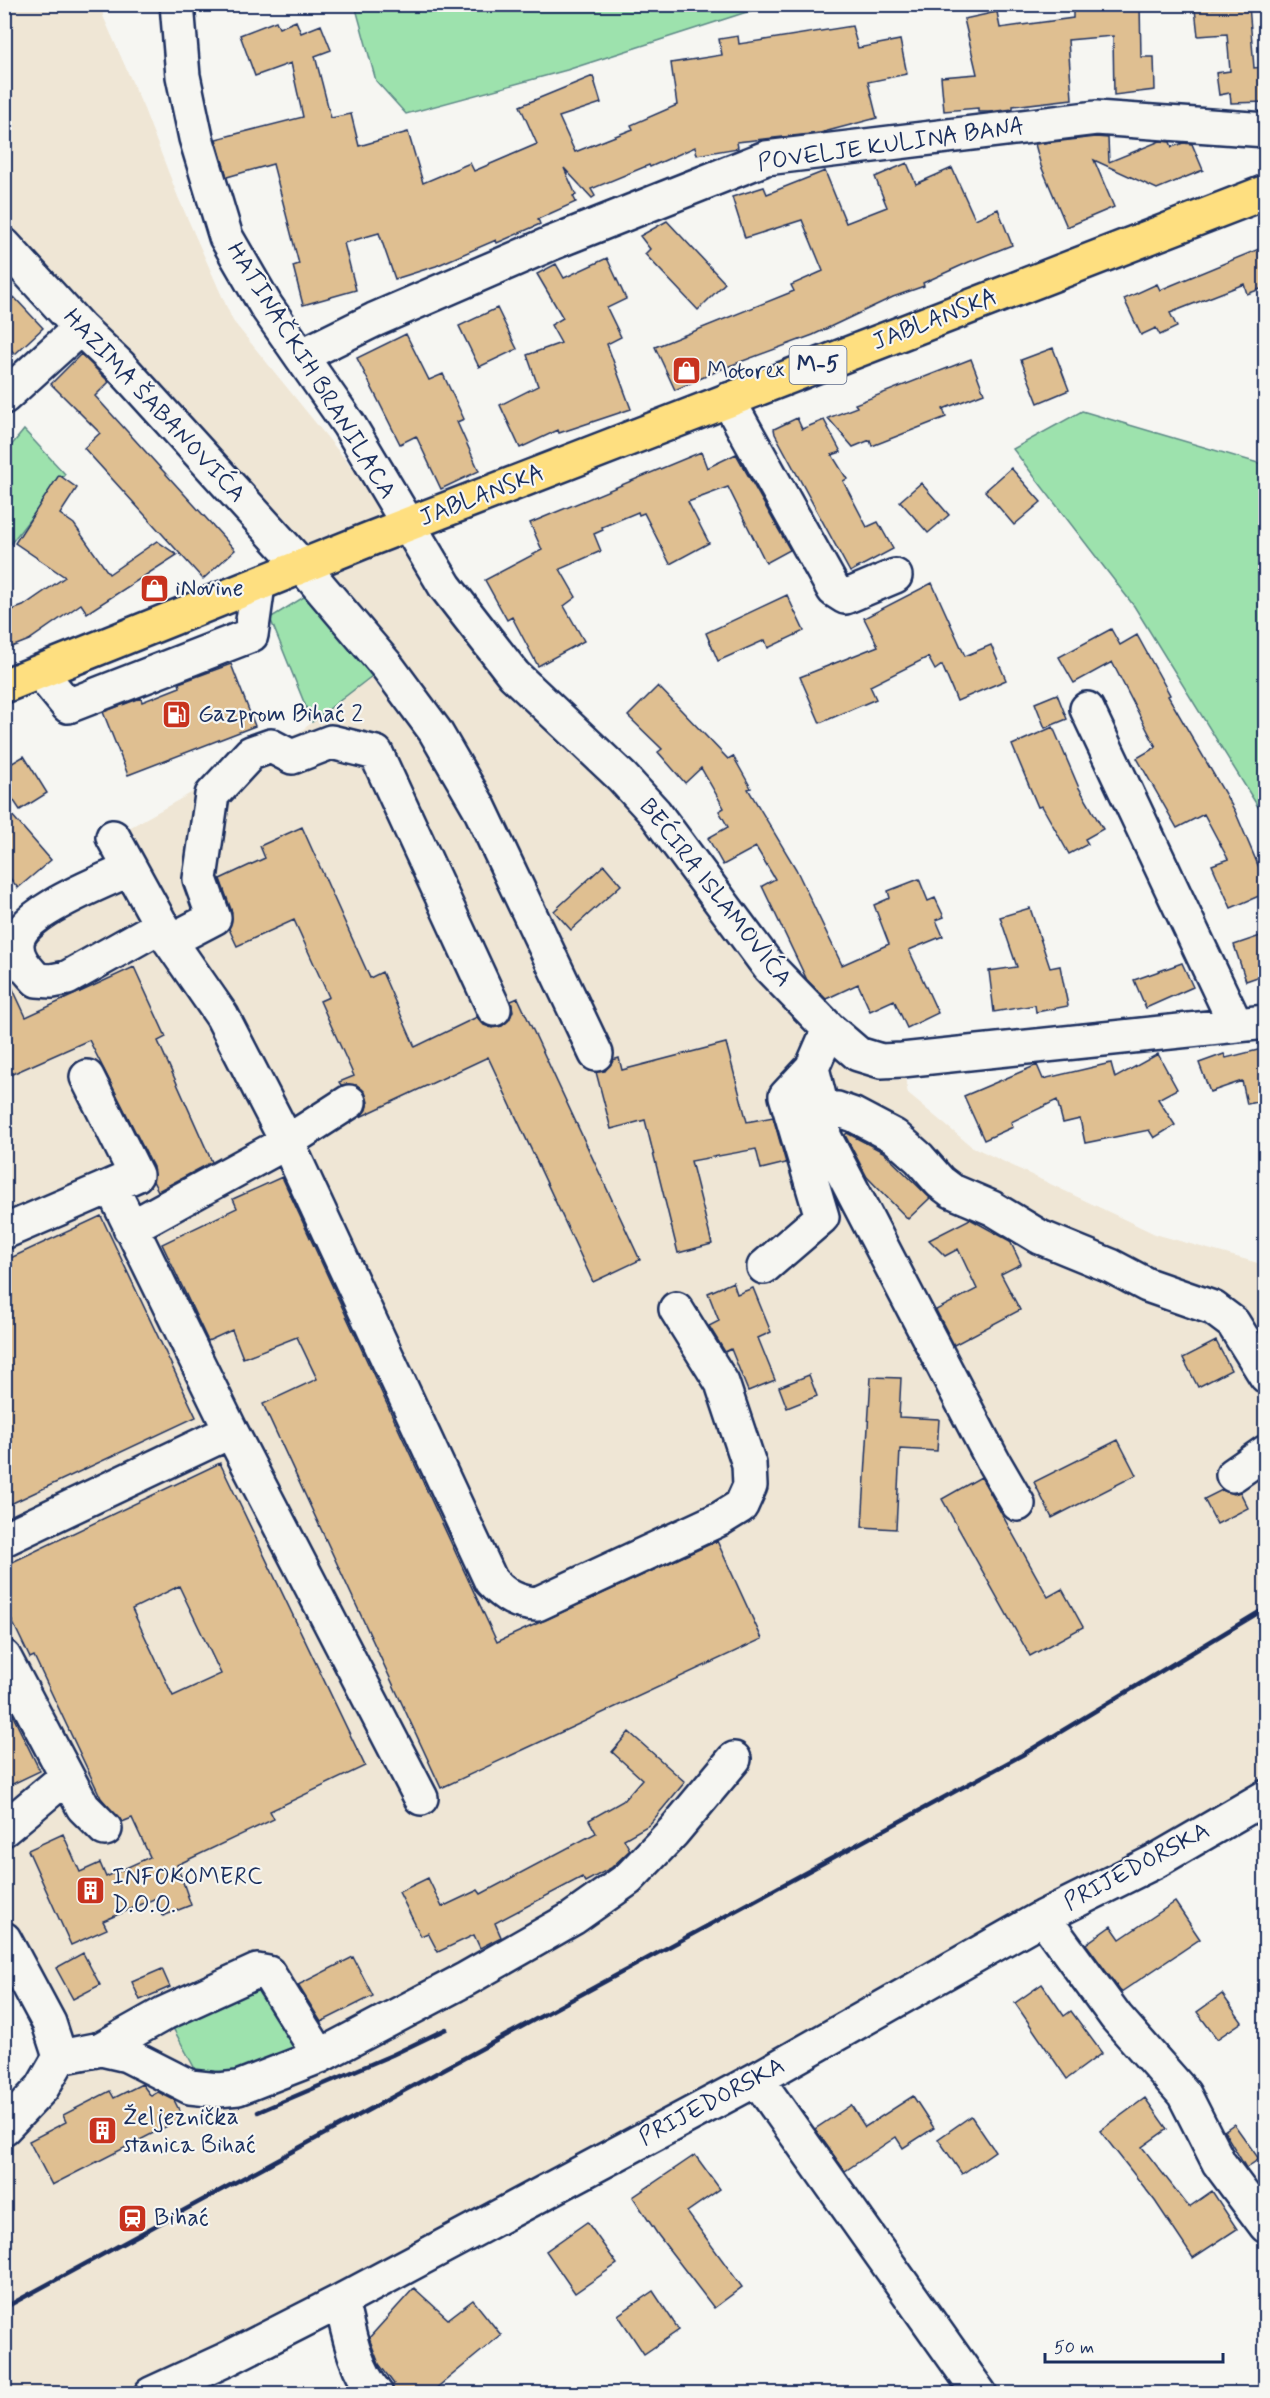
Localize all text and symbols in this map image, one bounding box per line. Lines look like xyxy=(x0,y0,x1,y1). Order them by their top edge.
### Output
street label: POVELJE KULINA BANA xyxy=(756,111,1026,179)
street label: HATINAČKIH BRANILACA xyxy=(219,237,403,505)
street label: JABLANSKA xyxy=(868,282,1002,358)
street label: HAZIMA ŠABANOVIĆA xyxy=(56,301,253,510)
road number: M-5 xyxy=(790,346,846,384)
shop icon: Motorex xyxy=(670,355,702,387)
place label: Motorex xyxy=(707,356,785,387)
street label: JABLANSKA xyxy=(415,458,549,534)
shop icon: iNovine xyxy=(138,572,170,604)
place label: iNovine xyxy=(175,573,244,604)
fuel station icon: Gazprom Bihać 2 xyxy=(161,698,193,730)
place label: Gazprom Bihać 2 xyxy=(198,699,363,730)
street label: BEĆIRA ISLAMOVIĆA xyxy=(632,791,800,994)
street label: PRIJEDORSKA xyxy=(1059,1816,1215,1918)
place label: INFOKOMERC D.O.O. xyxy=(112,1862,263,1921)
building icon: INFOKOMERC D.O.O. xyxy=(75,1875,107,1907)
street label: PRIJEDORSKA xyxy=(634,2051,790,2153)
place label: Željeznička stanica Bihać xyxy=(123,2102,256,2161)
building icon: Željeznička stanica Bihać xyxy=(86,2115,118,2147)
station icon: Bihać xyxy=(117,2202,149,2234)
place label: Bihać xyxy=(154,2203,209,2234)
scale bar xyxy=(1045,2326,1224,2364)
text: 50 m xyxy=(1054,2336,1094,2360)

